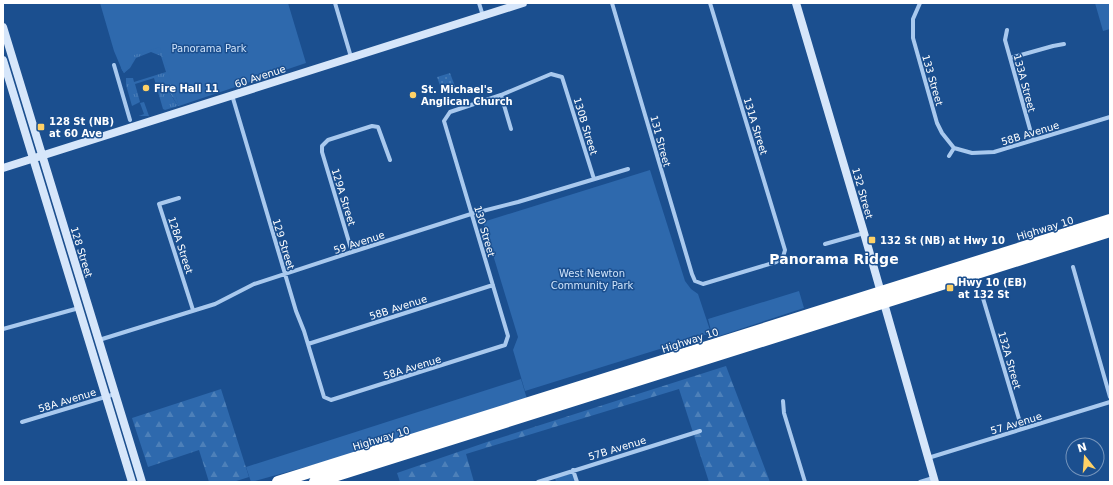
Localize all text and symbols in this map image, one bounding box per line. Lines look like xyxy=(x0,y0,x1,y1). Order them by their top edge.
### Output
park label: Panorama Park xyxy=(171,43,247,54)
street label: 133 Street xyxy=(920,53,945,107)
street label: 133A Street xyxy=(1012,53,1038,113)
street label: 60 Avenue xyxy=(233,63,287,90)
marker: Fire Hall 11 xyxy=(141,83,151,93)
place label: Fire Hall 11 xyxy=(154,83,219,94)
place label: St. Michael's Anglican Church xyxy=(421,84,513,107)
marker: St. Michael's Anglican Church xyxy=(408,90,418,100)
street label: 130B Street xyxy=(572,96,600,156)
street label: 131A Street xyxy=(742,96,770,156)
street label: 131 Street xyxy=(648,114,673,168)
place label: 128 St (NB) at 60 Ave xyxy=(49,116,114,139)
street label: 58B Avenue xyxy=(1000,119,1060,147)
marker: 128 St (NB) at 60 Ave xyxy=(36,122,46,132)
street label: 132 Street xyxy=(850,166,875,220)
street label: 129A Street xyxy=(330,167,358,227)
street label: 130 Street xyxy=(472,204,497,258)
street label: 128A Street xyxy=(166,215,195,275)
street label: Highway 10 xyxy=(1015,215,1075,242)
street label: 129 Street xyxy=(271,217,297,271)
street label: 128 Street xyxy=(69,225,95,279)
street label: 59 Avenue xyxy=(332,229,386,256)
marker: 132 St (NB) at Hwy 10 xyxy=(867,235,877,245)
place label: 132 St (NB) at Hwy 10 xyxy=(880,235,1005,246)
district label: Panorama Ridge xyxy=(769,251,899,267)
park label: West Newton Community Park xyxy=(551,268,634,291)
place label: Hwy 10 (EB) at 132 St xyxy=(958,277,1027,300)
marker: Hwy 10 (EB) at 132 St xyxy=(945,283,955,293)
street label: 58B Avenue xyxy=(368,293,428,322)
street label: Highway 10 xyxy=(660,326,720,355)
street label: 132A Street xyxy=(996,330,1023,390)
street label: 58A Avenue xyxy=(382,353,442,381)
street label: 58A Avenue xyxy=(37,386,97,414)
street label: 57 Avenue xyxy=(989,410,1043,436)
street label: Highway 10 xyxy=(351,425,411,452)
street label: 57B Avenue xyxy=(587,434,647,462)
north arrow xyxy=(1065,437,1105,477)
text: N xyxy=(1076,440,1089,455)

